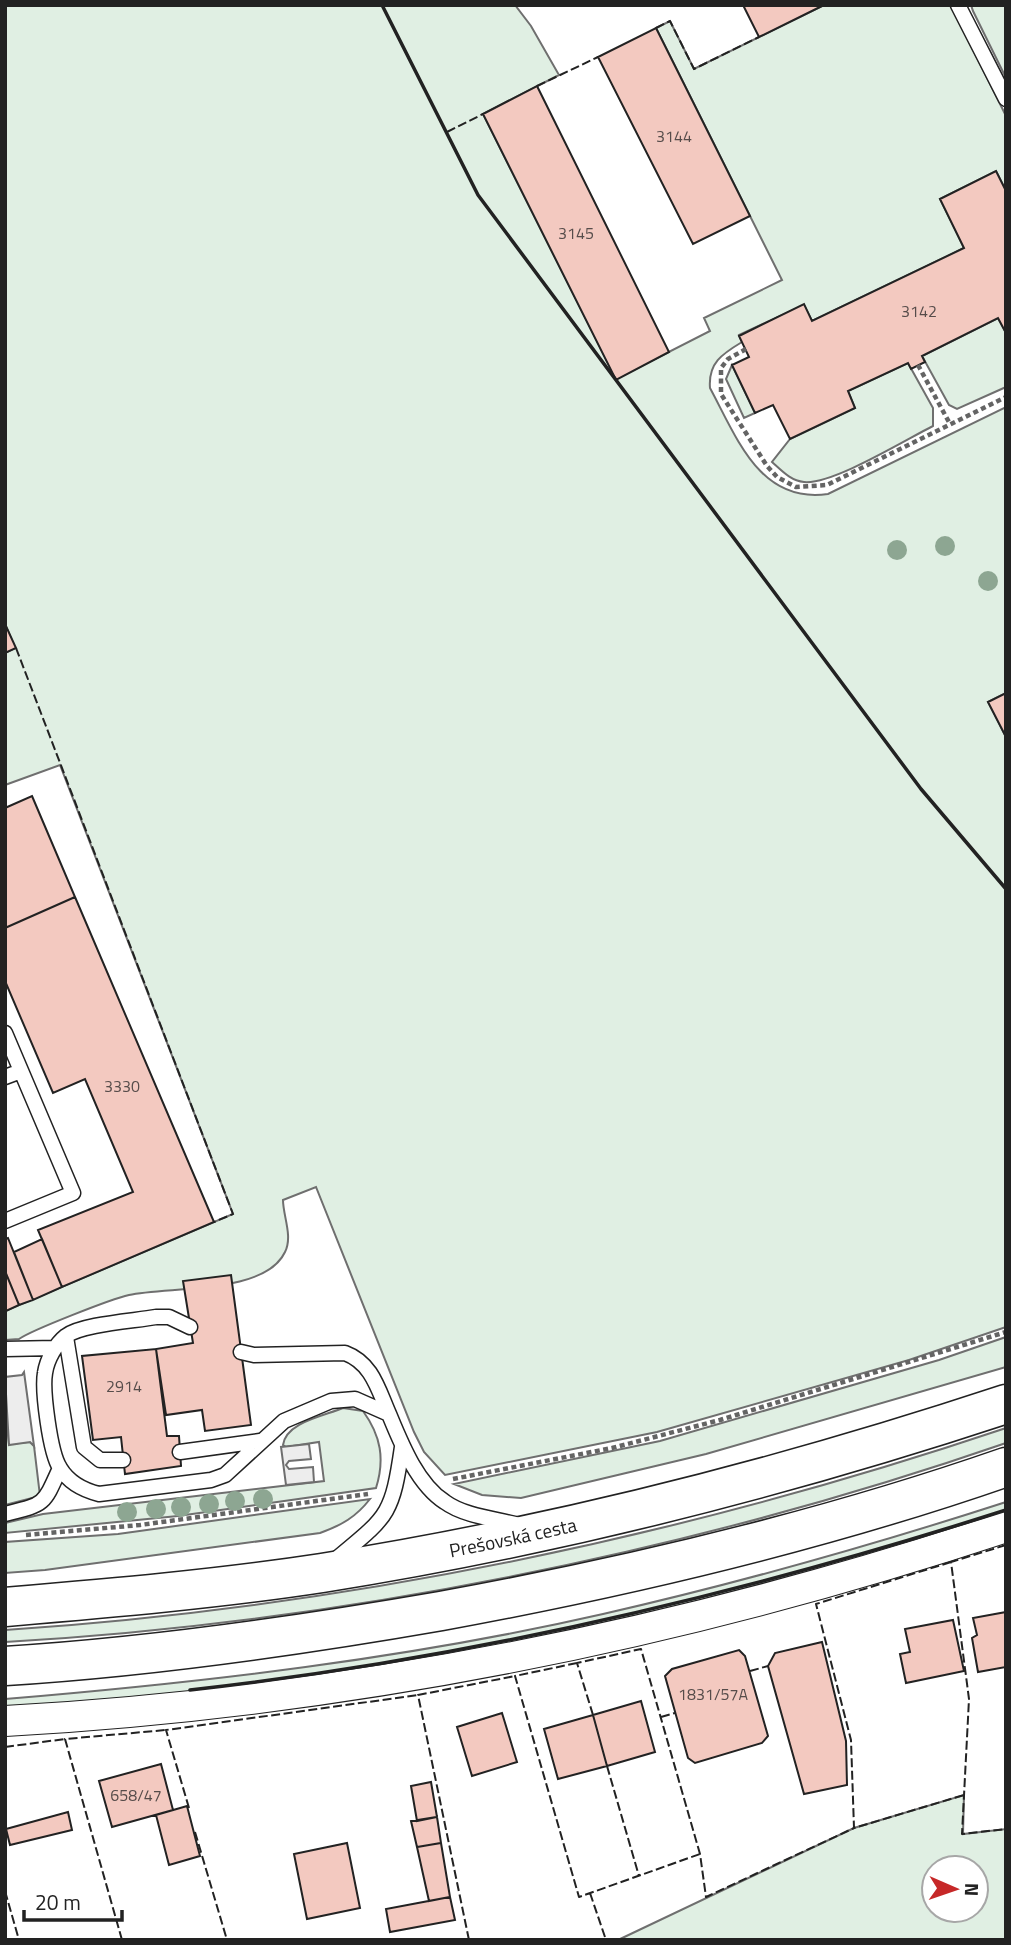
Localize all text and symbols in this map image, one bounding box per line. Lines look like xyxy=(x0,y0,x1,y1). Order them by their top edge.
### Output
house number: 3144 xyxy=(656,124,692,148)
house number: 3145 xyxy=(558,221,594,245)
house number: 3142 xyxy=(901,299,937,323)
house number: 3330 xyxy=(104,1074,140,1098)
house number: 2914 xyxy=(106,1374,142,1398)
street label: Prešovská cesta xyxy=(447,1509,580,1564)
house number: 1831/57A xyxy=(678,1682,748,1706)
house number: 658/47 xyxy=(110,1783,162,1807)
north arrow xyxy=(920,1854,990,1924)
scale bar xyxy=(24,1878,122,1922)
text: N xyxy=(958,1883,987,1897)
text: 20 m xyxy=(35,1886,81,1918)

